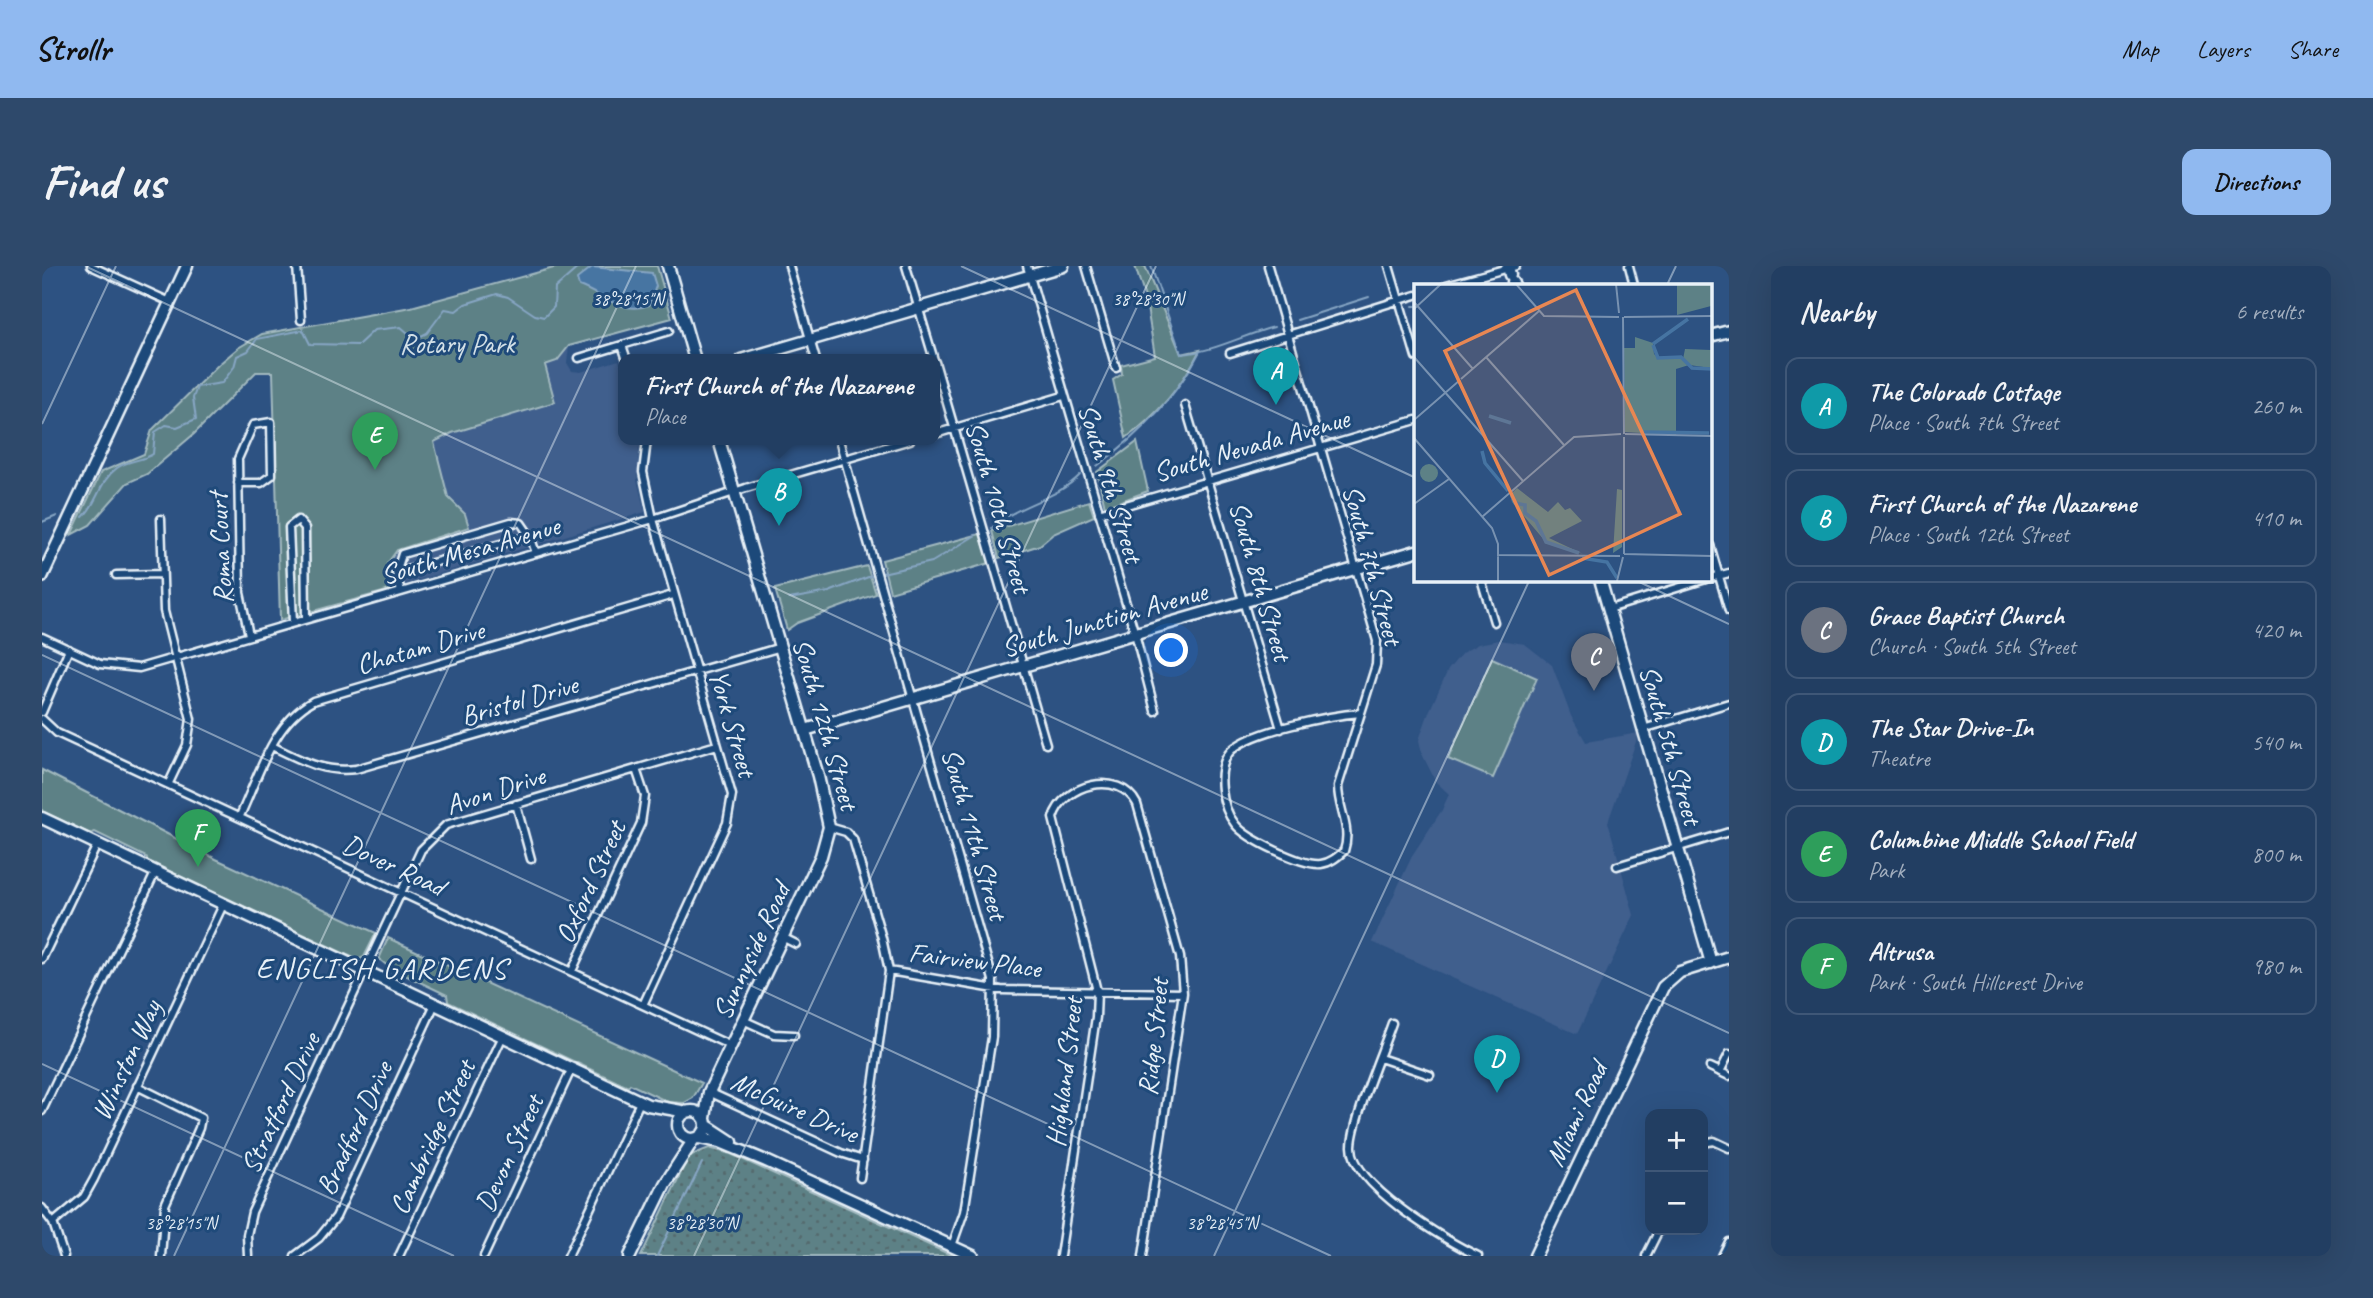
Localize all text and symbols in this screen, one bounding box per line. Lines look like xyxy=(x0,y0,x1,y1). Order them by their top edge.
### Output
text: Strollr xyxy=(35,28,110,70)
text: Map xyxy=(2122,34,2159,64)
text: Layers xyxy=(2197,34,2250,64)
text: Share xyxy=(2288,34,2338,64)
button: Directions xyxy=(2182,149,2331,215)
text: Find us xyxy=(42,151,164,213)
inset map xyxy=(1414,284,1712,581)
text: 38°28'15"N xyxy=(593,288,667,310)
text: 38°28'30"N xyxy=(1113,288,1187,310)
text: Nearby xyxy=(1799,293,1875,331)
text: 6 results xyxy=(2236,297,2303,326)
park label: Rotary Park xyxy=(399,326,516,361)
pin: A xyxy=(1253,347,1299,405)
popup xyxy=(618,354,940,445)
text: First Church of the Nazarene xyxy=(645,369,913,402)
text: The Colorado Cottage xyxy=(1868,375,2060,408)
text: A xyxy=(1818,392,1830,421)
text: 260 m xyxy=(2252,392,2301,421)
street label: South 9th Street xyxy=(1070,399,1153,569)
street label: South Nevada Avenue xyxy=(1149,400,1355,490)
text: Place xyxy=(645,402,685,431)
text: Place · South 7th Street xyxy=(1868,408,2059,437)
pin: E xyxy=(352,412,398,470)
street label: South 10th Street xyxy=(958,417,1041,599)
pin: B xyxy=(756,468,802,526)
street label: South 7th Street xyxy=(1335,481,1412,651)
text: First Church of the Nazarene xyxy=(1868,487,2136,520)
street label: Roma Court xyxy=(199,488,240,605)
street label: South 8th Street xyxy=(1222,497,1301,667)
text: B xyxy=(1818,504,1830,533)
text: 410 m xyxy=(2252,504,2301,533)
street label: South Mesa Avenue xyxy=(376,507,565,592)
text: Place · South 12th Street xyxy=(1868,520,2069,549)
street label: South Junction Avenue xyxy=(997,572,1212,665)
text: Grace Baptist Church xyxy=(1868,599,2064,632)
street label: Chatam Drive xyxy=(352,612,490,682)
text: C xyxy=(1819,616,1829,645)
text: 420 m xyxy=(2252,616,2301,645)
text: Church · South 5th Street xyxy=(1868,632,2076,661)
your location xyxy=(1154,633,1188,667)
pin: C xyxy=(1571,633,1617,691)
street label: South 12th Street xyxy=(785,634,868,816)
street label: South 5th Street xyxy=(1632,661,1711,831)
street label: York Street xyxy=(701,665,766,783)
street label: Bristol Drive xyxy=(456,666,583,733)
text: The Star Drive-In xyxy=(1868,711,2033,744)
text: D xyxy=(1817,728,1831,757)
text: 540 m xyxy=(2252,728,2301,757)
street label: South 11th Street xyxy=(934,744,1017,926)
text: Theatre xyxy=(1868,744,1930,773)
street label: Avon Drive xyxy=(441,757,551,822)
pin: F xyxy=(175,809,221,867)
street label: Oxford Street xyxy=(547,813,635,949)
text: Columbine Middle School Field xyxy=(1868,823,2133,856)
street label: Dover Road xyxy=(337,826,454,906)
text: E xyxy=(1818,840,1830,869)
text: 800 m xyxy=(2252,840,2301,869)
text: Park xyxy=(1868,856,1904,885)
street label: Sunnyside Road xyxy=(704,874,800,1025)
street label: Fairview Place xyxy=(907,935,1045,986)
text: Altrusa xyxy=(1868,935,1933,968)
district label: ENGLISH GARDENS xyxy=(256,949,512,987)
text: F xyxy=(1819,952,1829,981)
text: 980 m xyxy=(2252,952,2301,981)
text: Park · South Hillcrest Drive xyxy=(1868,968,2082,997)
street label: Ridge Street xyxy=(1129,974,1177,1097)
street label: Winston Way xyxy=(83,992,170,1125)
street label: Highland Street xyxy=(1037,992,1091,1149)
street label: Stratford Drive xyxy=(232,1025,329,1179)
pin: D xyxy=(1474,1035,1520,1093)
street label: Cambridge Street xyxy=(381,1052,484,1220)
street label: Miami Road xyxy=(1537,1053,1617,1172)
street label: Bradford Drive xyxy=(308,1054,401,1200)
street label: McGuire Drive xyxy=(726,1063,866,1151)
street label: Devon Street xyxy=(467,1087,552,1217)
map controls xyxy=(1645,1109,1708,1235)
button: + xyxy=(1645,1109,1708,1172)
button: − xyxy=(1645,1172,1708,1235)
text: 38°28'15"N xyxy=(146,1212,220,1234)
text: 38°28'30"N xyxy=(667,1212,741,1234)
text: 38°28'45"N xyxy=(1187,1212,1261,1234)

